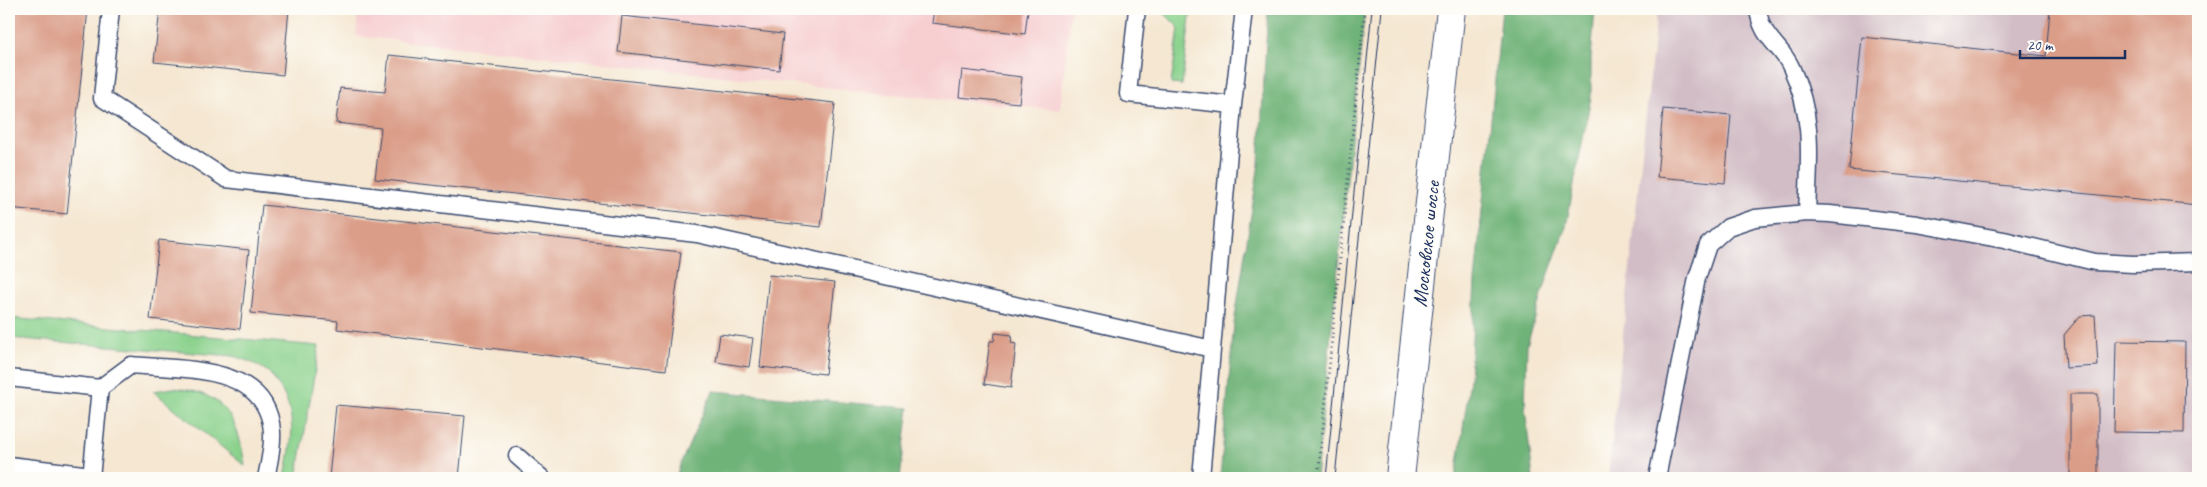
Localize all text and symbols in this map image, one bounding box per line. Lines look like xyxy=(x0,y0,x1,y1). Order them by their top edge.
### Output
scale bar xyxy=(2020,28,2124,60)
text: 20 m xyxy=(2027,36,2054,55)
street label: Московское шоссе xyxy=(1406,179,1446,308)

